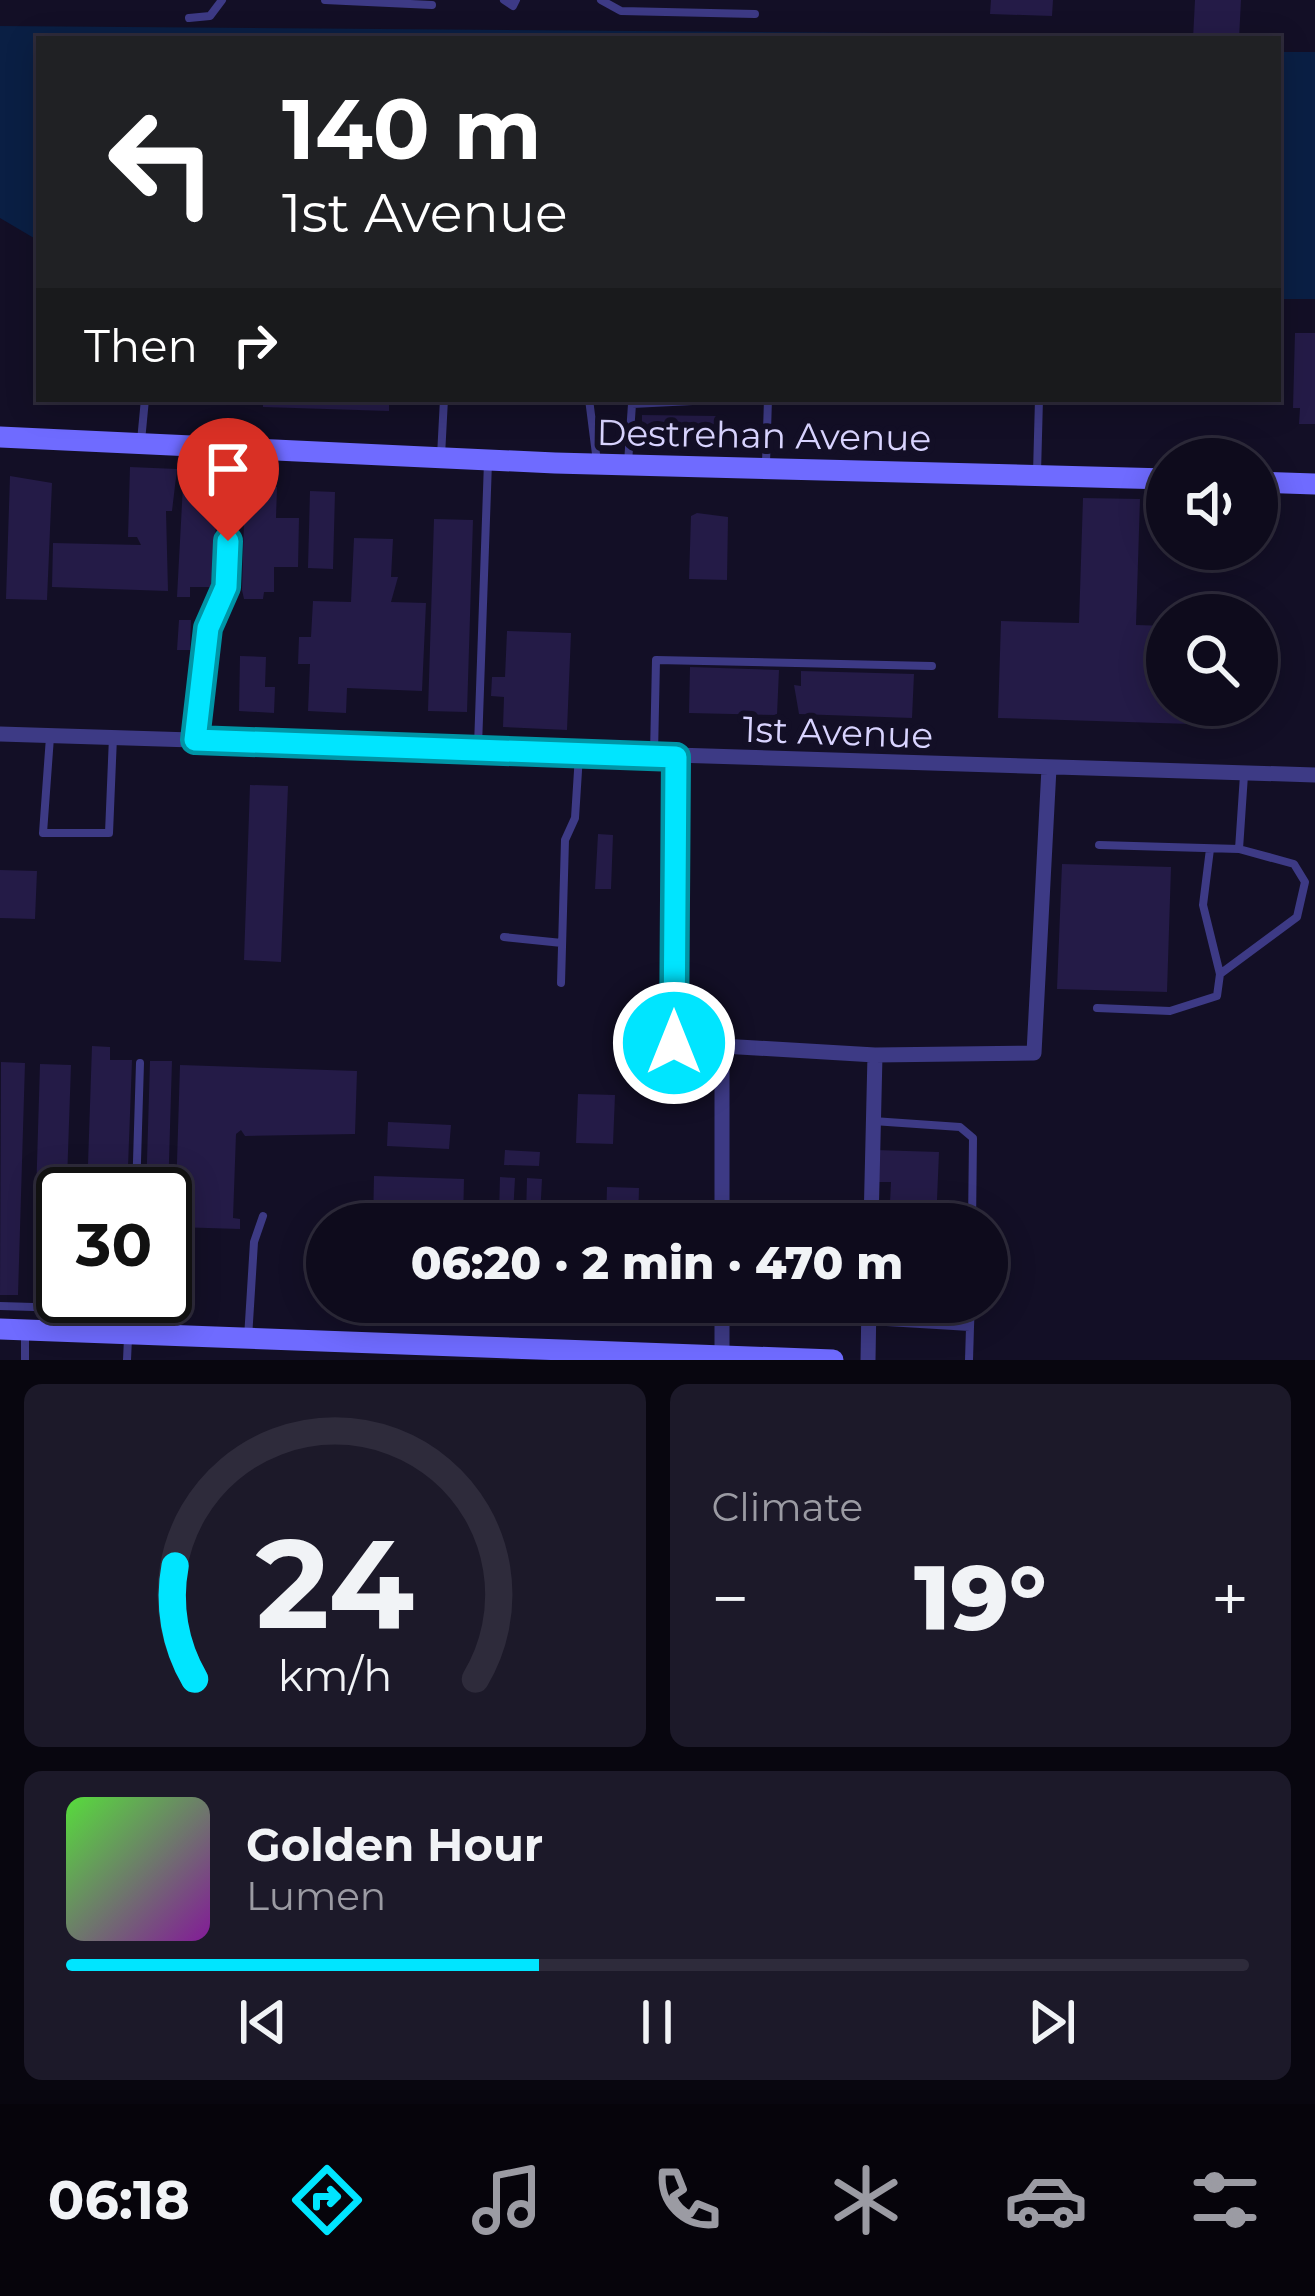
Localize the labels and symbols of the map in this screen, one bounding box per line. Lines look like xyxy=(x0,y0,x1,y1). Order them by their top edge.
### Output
street label: Destrehan Avenue xyxy=(596,410,932,460)
pin xyxy=(177,418,279,541)
street label: 1st Avenue xyxy=(742,707,934,757)
position arrow xyxy=(611,980,737,1106)
speed limit sign: 30 xyxy=(36,1167,192,1323)

